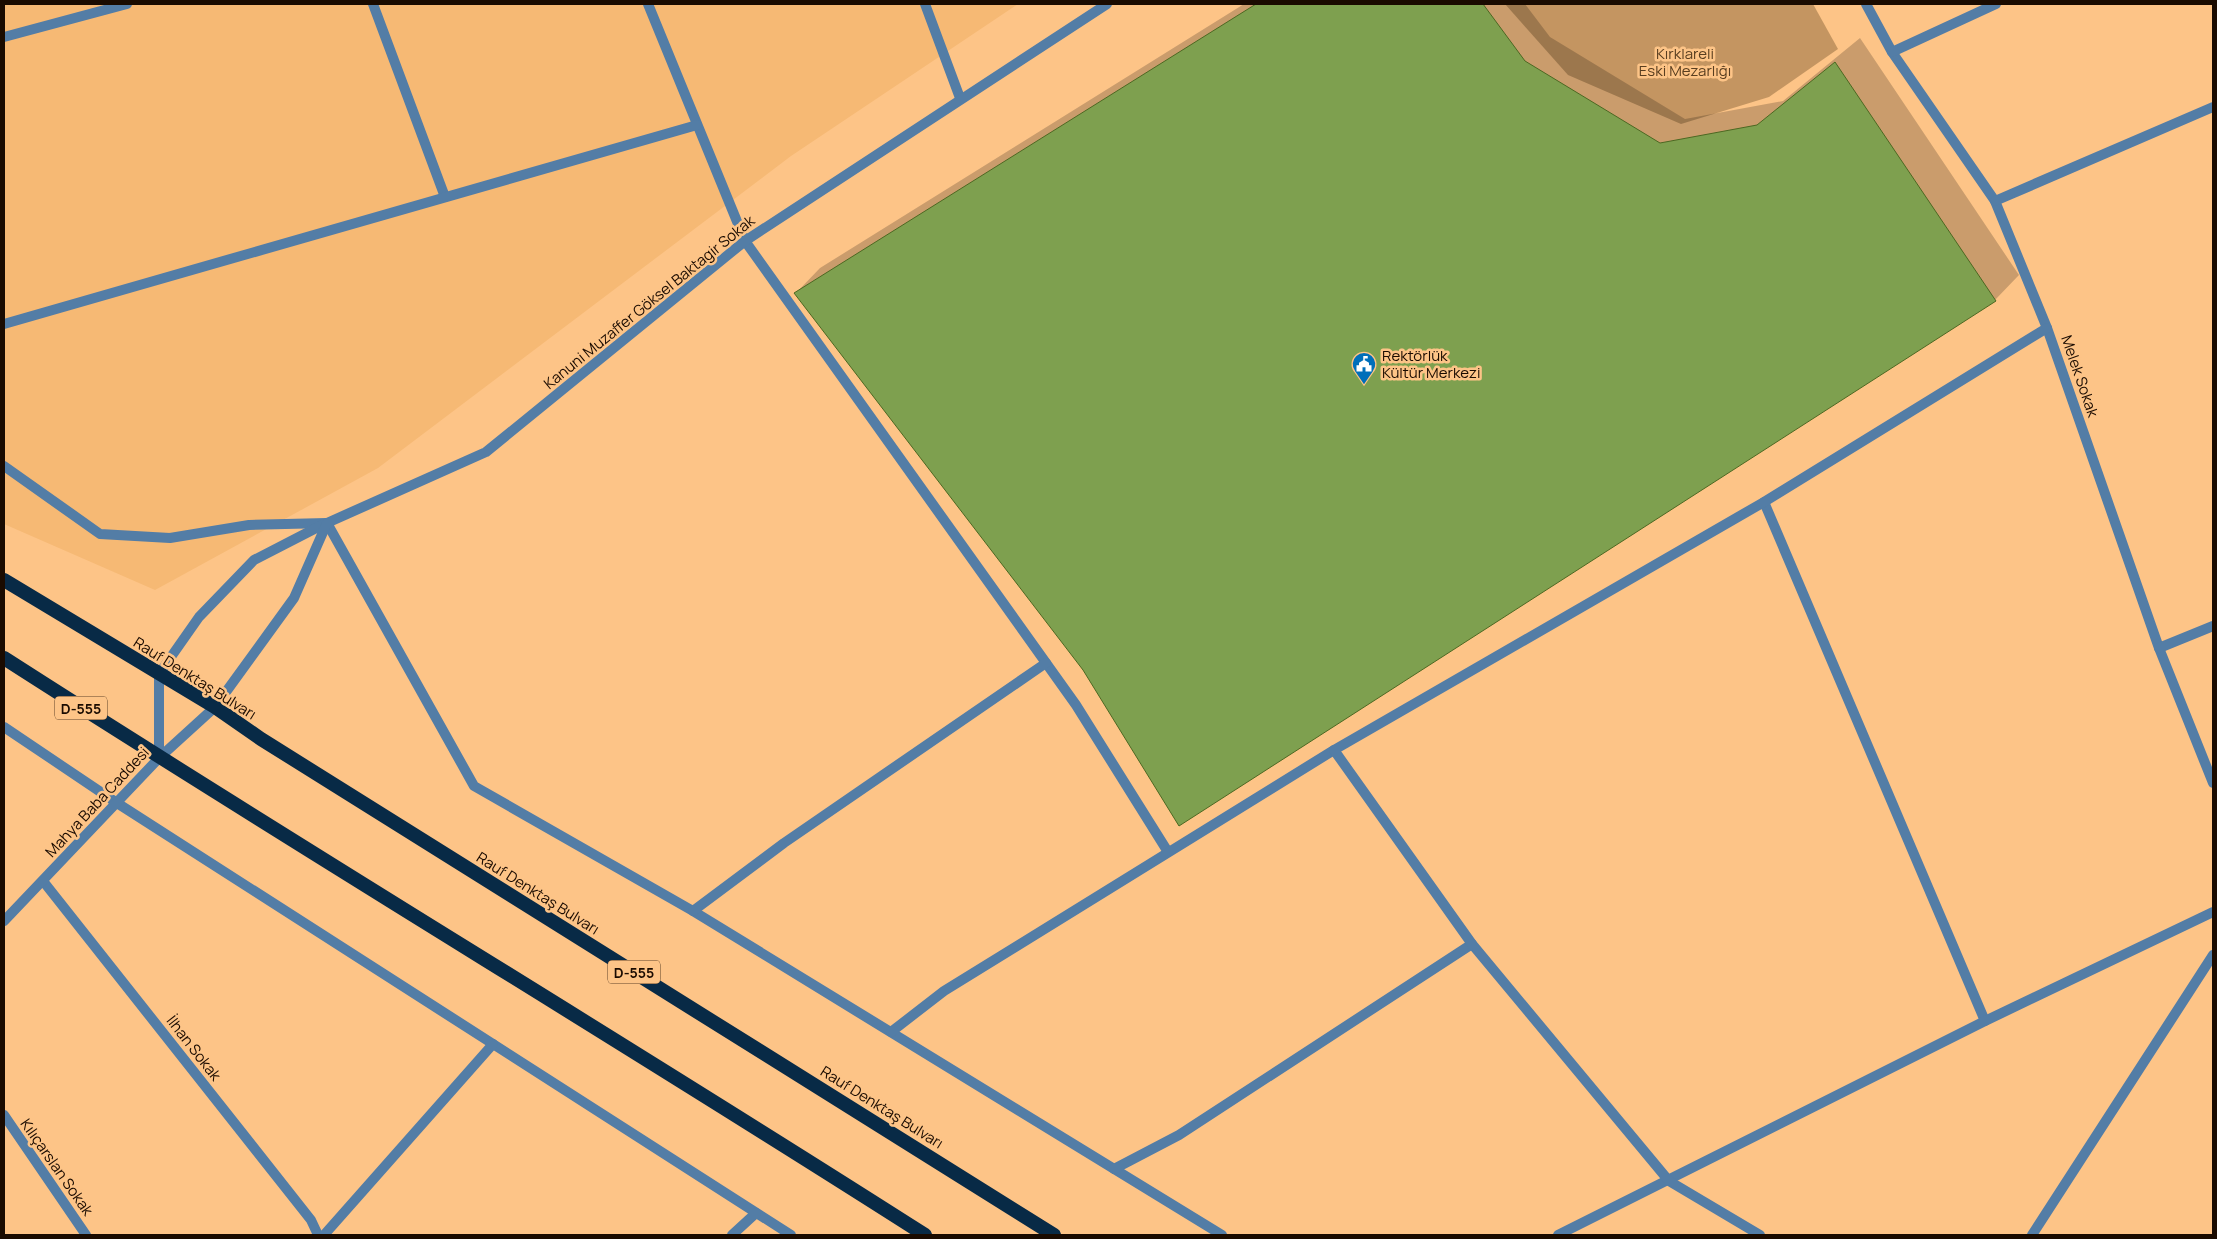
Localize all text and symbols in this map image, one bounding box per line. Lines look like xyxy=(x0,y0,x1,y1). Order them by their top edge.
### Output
park label: Kırklareli Eski Mezarlığı xyxy=(1639,43,1731,81)
street label: Kanuni Muzaffer Göksel Baktagir Sokak xyxy=(539,210,759,394)
street label: Melek Sokak xyxy=(2056,332,2104,420)
place label: Rektörlük Kültür Merkezi xyxy=(1382,345,1480,383)
public building icon: Rektörlük Kültür Merkezi xyxy=(1351,351,1377,385)
street label: Rauf Denktaş Bulvarı xyxy=(130,632,260,724)
road number: D-555 xyxy=(55,696,107,720)
street label: Mahya Baba Caddesi xyxy=(40,742,154,862)
street label: Rauf Denktaş Bulvarı xyxy=(473,847,603,939)
road number: D-555 xyxy=(608,960,660,984)
street label: İlhan Sokak xyxy=(162,1011,226,1085)
street label: Rauf Denktaş Bulvarı xyxy=(817,1061,947,1153)
street label: Kılıçarslan Sokak xyxy=(16,1114,99,1220)

